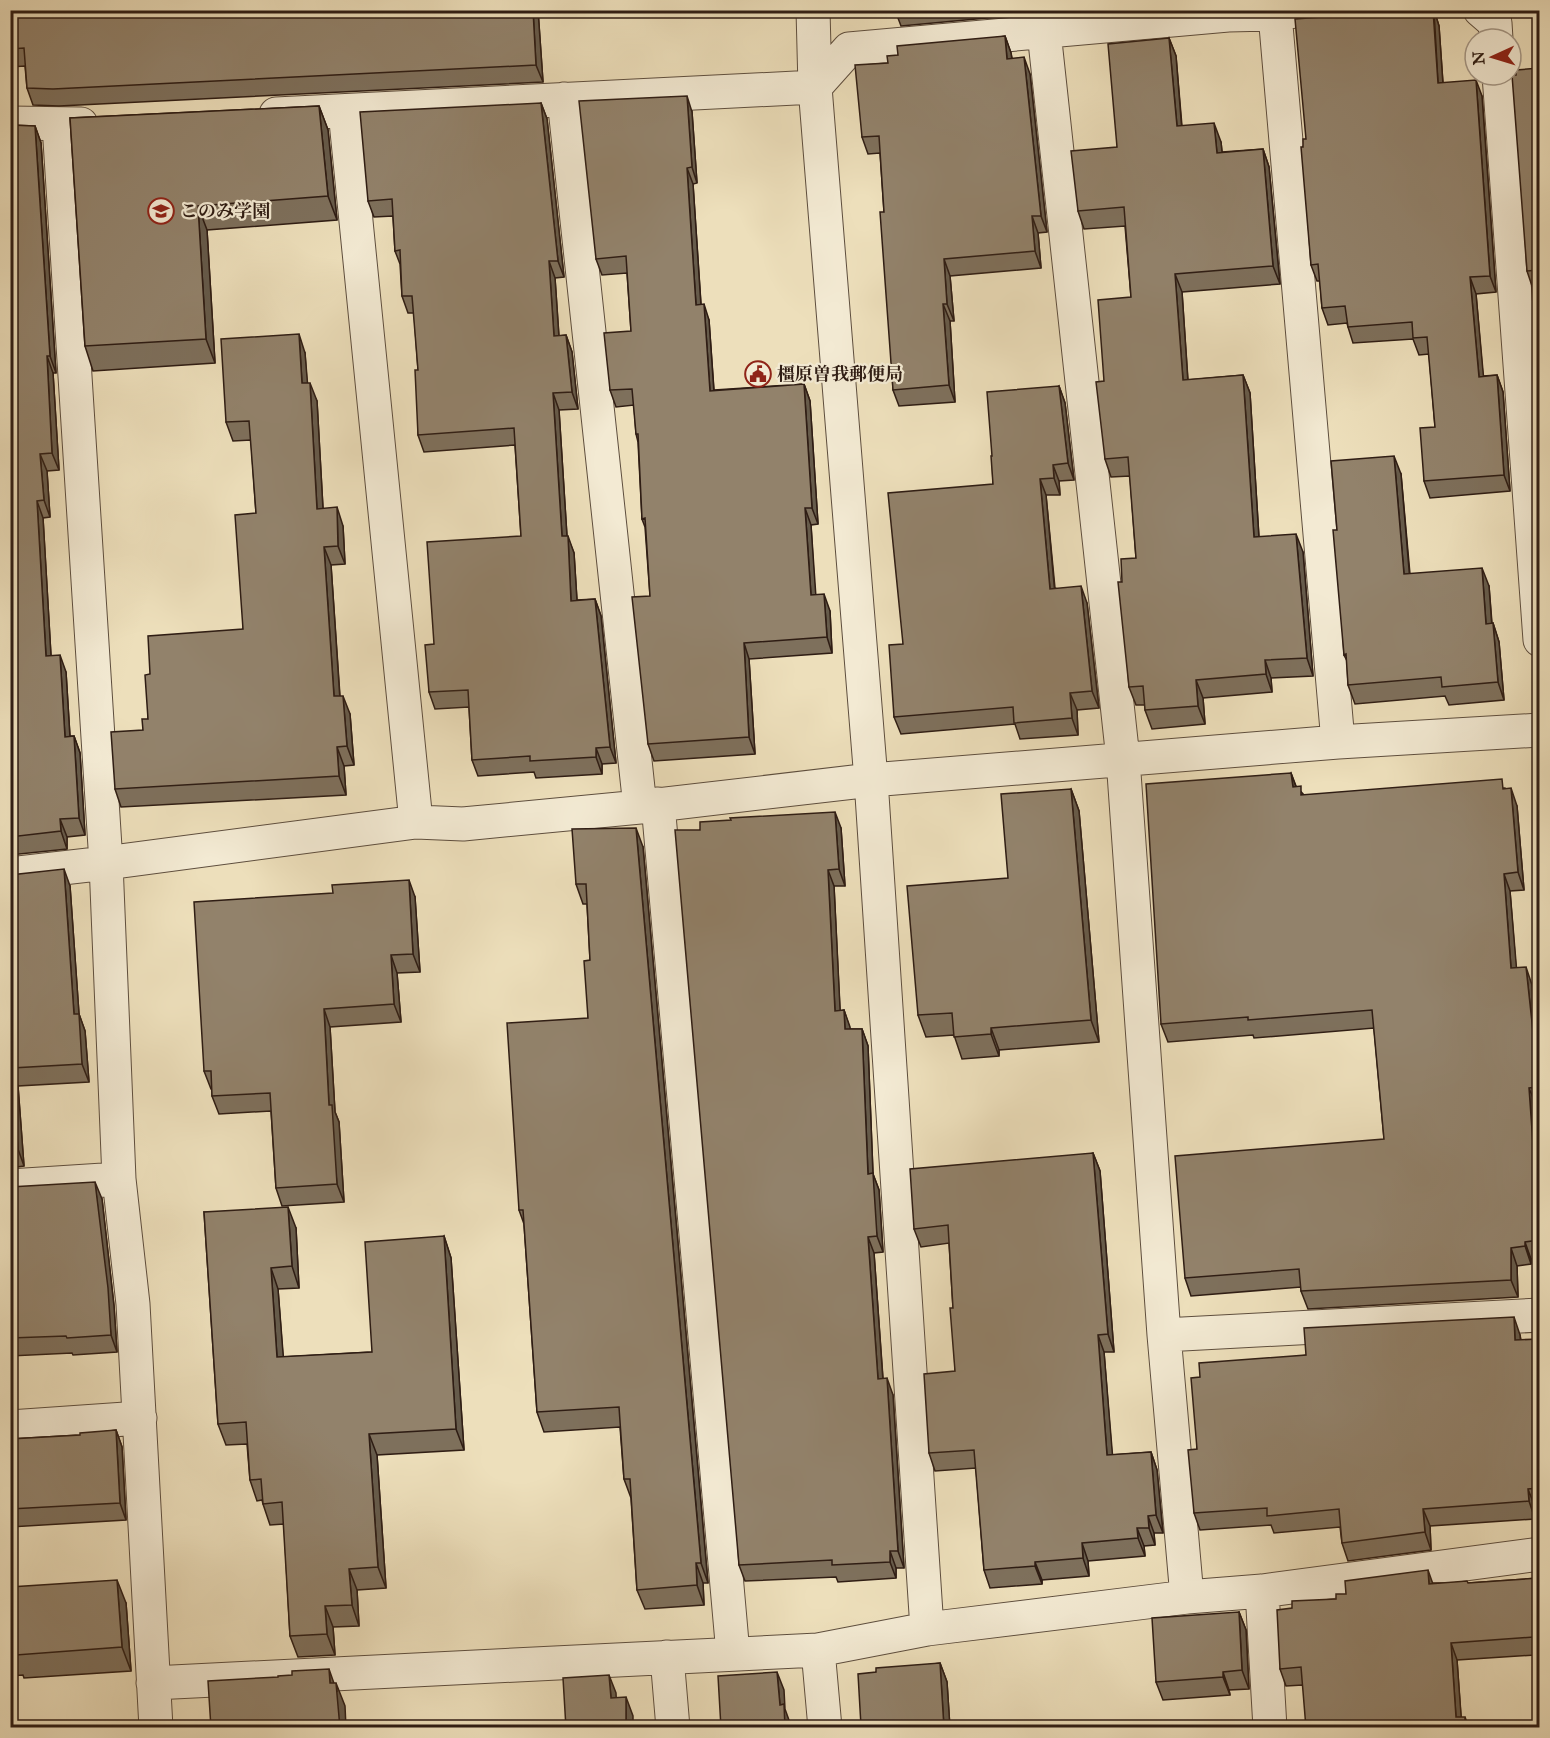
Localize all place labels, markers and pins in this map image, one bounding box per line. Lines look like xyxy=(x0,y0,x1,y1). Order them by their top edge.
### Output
school or university icon: このみ学園 xyxy=(146,196,176,226)
place label: このみ学園 xyxy=(180,200,270,222)
public building icon: 橿原曽我郵便局 xyxy=(743,359,773,389)
place label: 橿原曽我郵便局 xyxy=(777,363,903,385)

